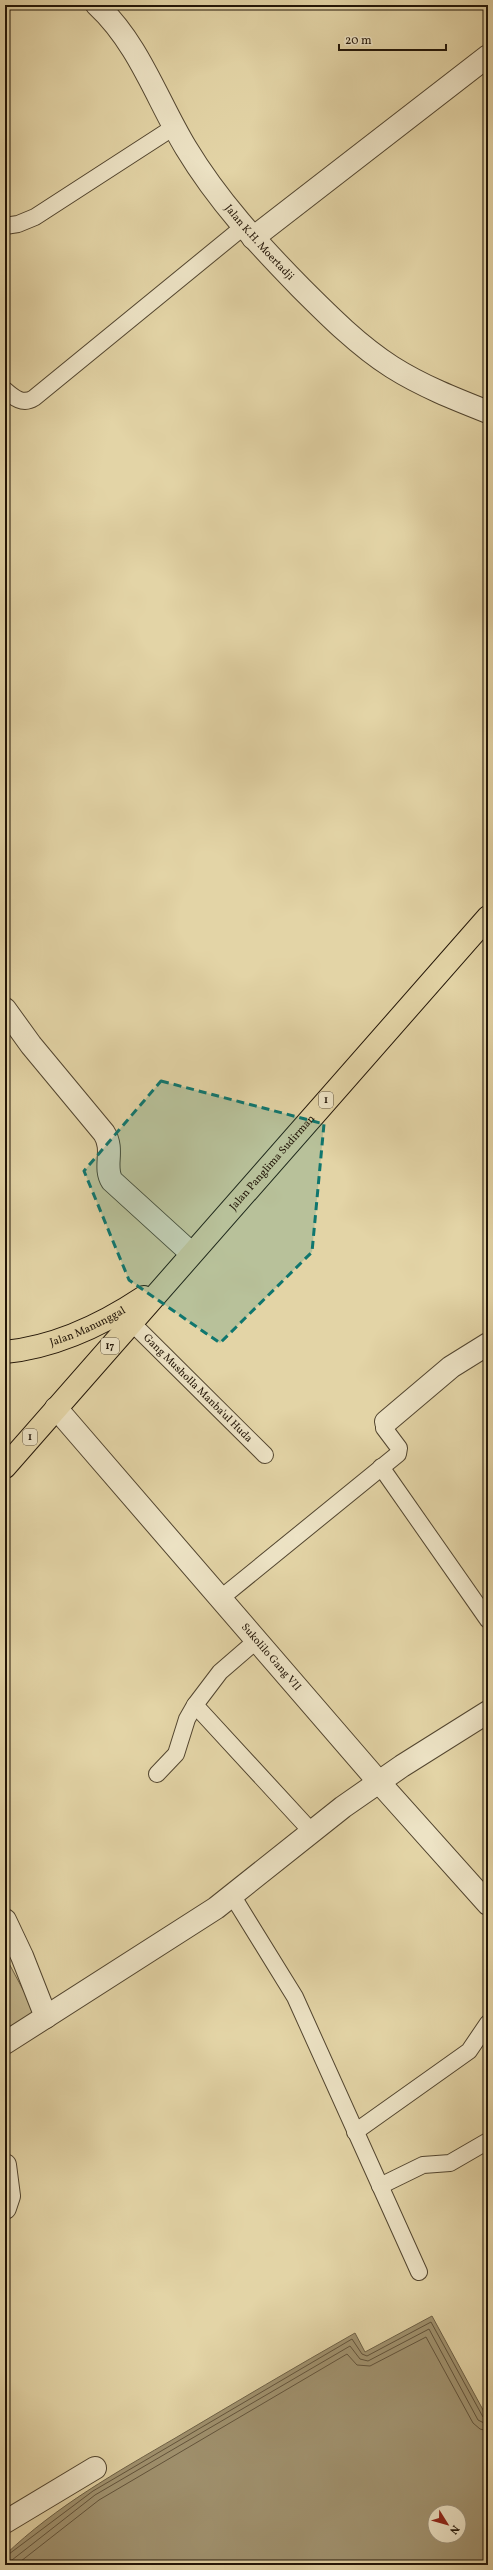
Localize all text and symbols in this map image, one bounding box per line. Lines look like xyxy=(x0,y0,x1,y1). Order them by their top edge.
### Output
scale bar xyxy=(339,26,446,52)
text: 20 m xyxy=(345,33,372,49)
street label: Jalan K.H. Moertadji xyxy=(221,201,297,284)
road number: 1 xyxy=(319,1092,333,1108)
street label: Jalan Panglima Sudirman xyxy=(226,1111,319,1214)
street label: Jalan Manunggal xyxy=(48,1303,128,1350)
street label: Gang Musholla Manba'ul Huda xyxy=(140,1331,256,1446)
road number: 17 xyxy=(101,1338,119,1354)
road number: 1 xyxy=(23,1429,37,1445)
street label: Sukolilo Gang VII xyxy=(238,1620,304,1694)
north arrow xyxy=(427,2504,467,2544)
text: N xyxy=(445,2521,462,2537)

